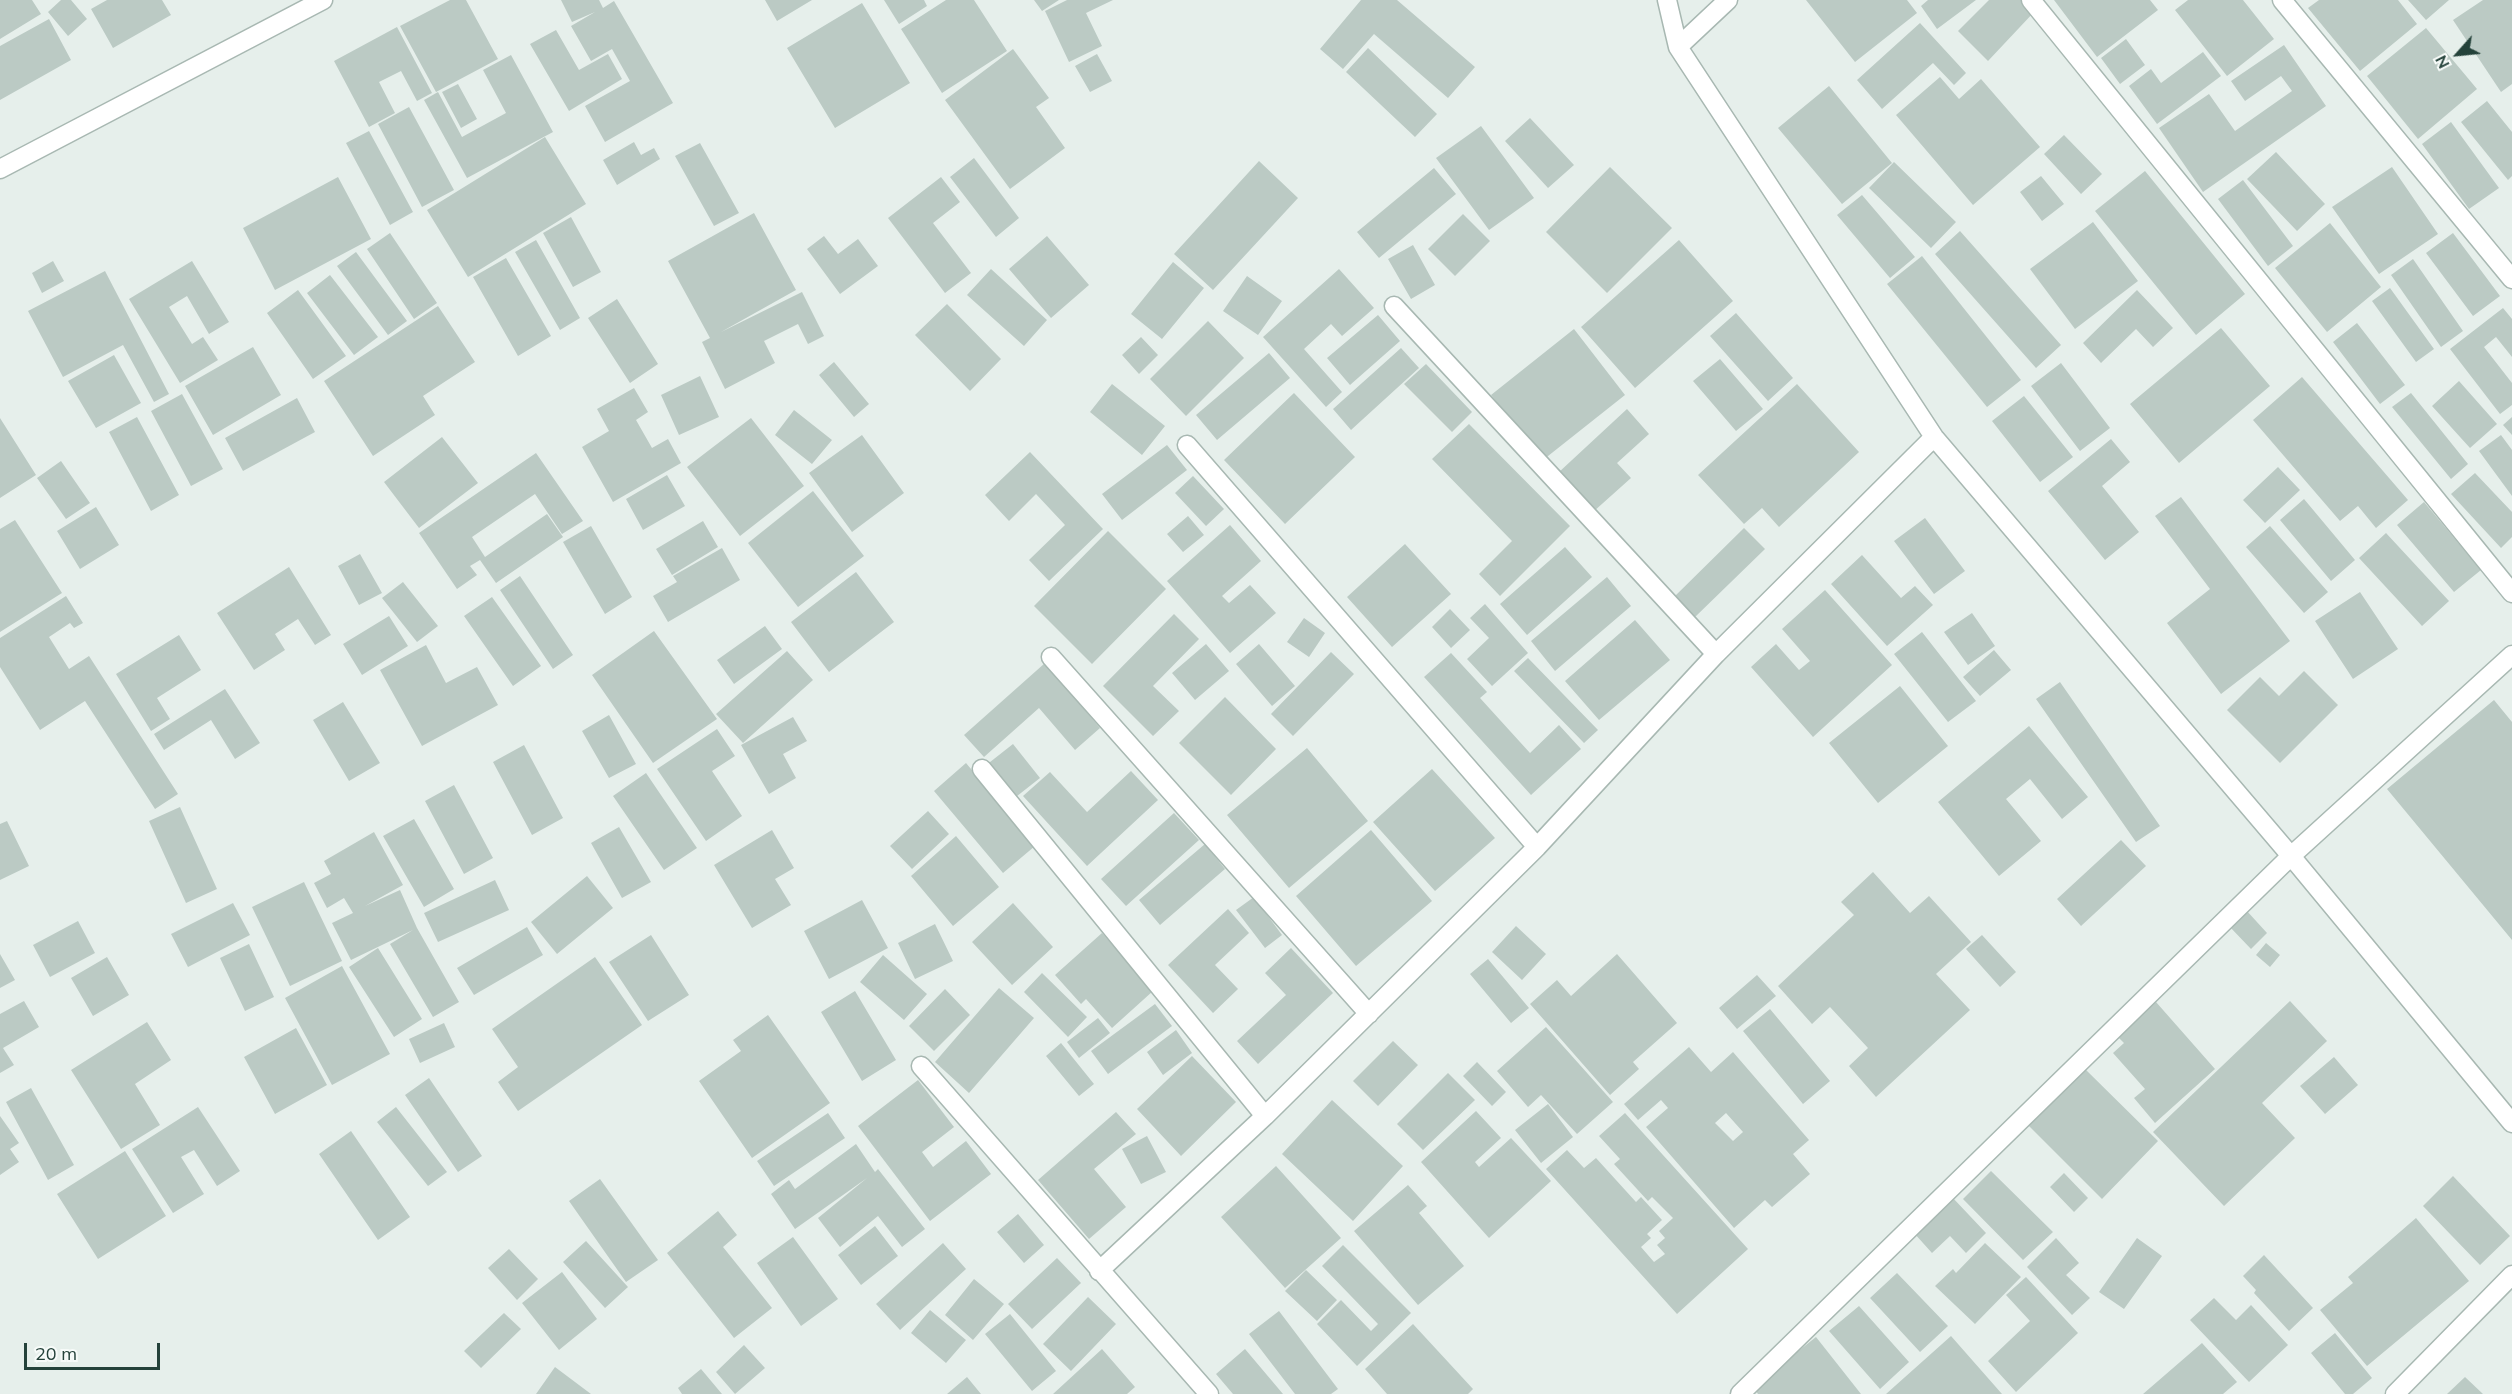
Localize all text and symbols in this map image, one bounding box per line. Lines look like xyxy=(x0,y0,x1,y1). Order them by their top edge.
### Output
north arrow xyxy=(2428,24,2488,84)
text: N xyxy=(2430,52,2454,72)
scale bar xyxy=(27,1331,164,1369)
text: 20 m xyxy=(35,1342,77,1365)

